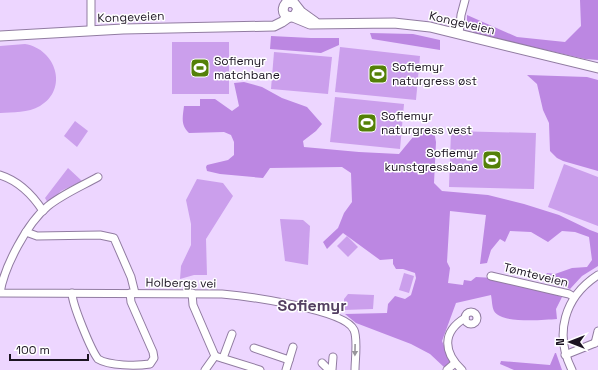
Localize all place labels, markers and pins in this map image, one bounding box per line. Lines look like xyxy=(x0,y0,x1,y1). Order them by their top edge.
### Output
place label: Sofiemyr matchbane xyxy=(214,53,280,83)
sports icon: Sofiemyr matchbane xyxy=(189,57,211,79)
place label: Sofiemyr naturgress øst xyxy=(392,59,477,89)
sports icon: Sofiemyr naturgress øst xyxy=(367,63,389,85)
place label: Sofiemyr naturgress vest xyxy=(381,108,472,138)
sports icon: Sofiemyr naturgress vest xyxy=(356,112,378,134)
place label: Sofiemyr kunstgressbane xyxy=(385,145,478,175)
sports icon: Sofiemyr kunstgressbane xyxy=(481,149,503,171)

